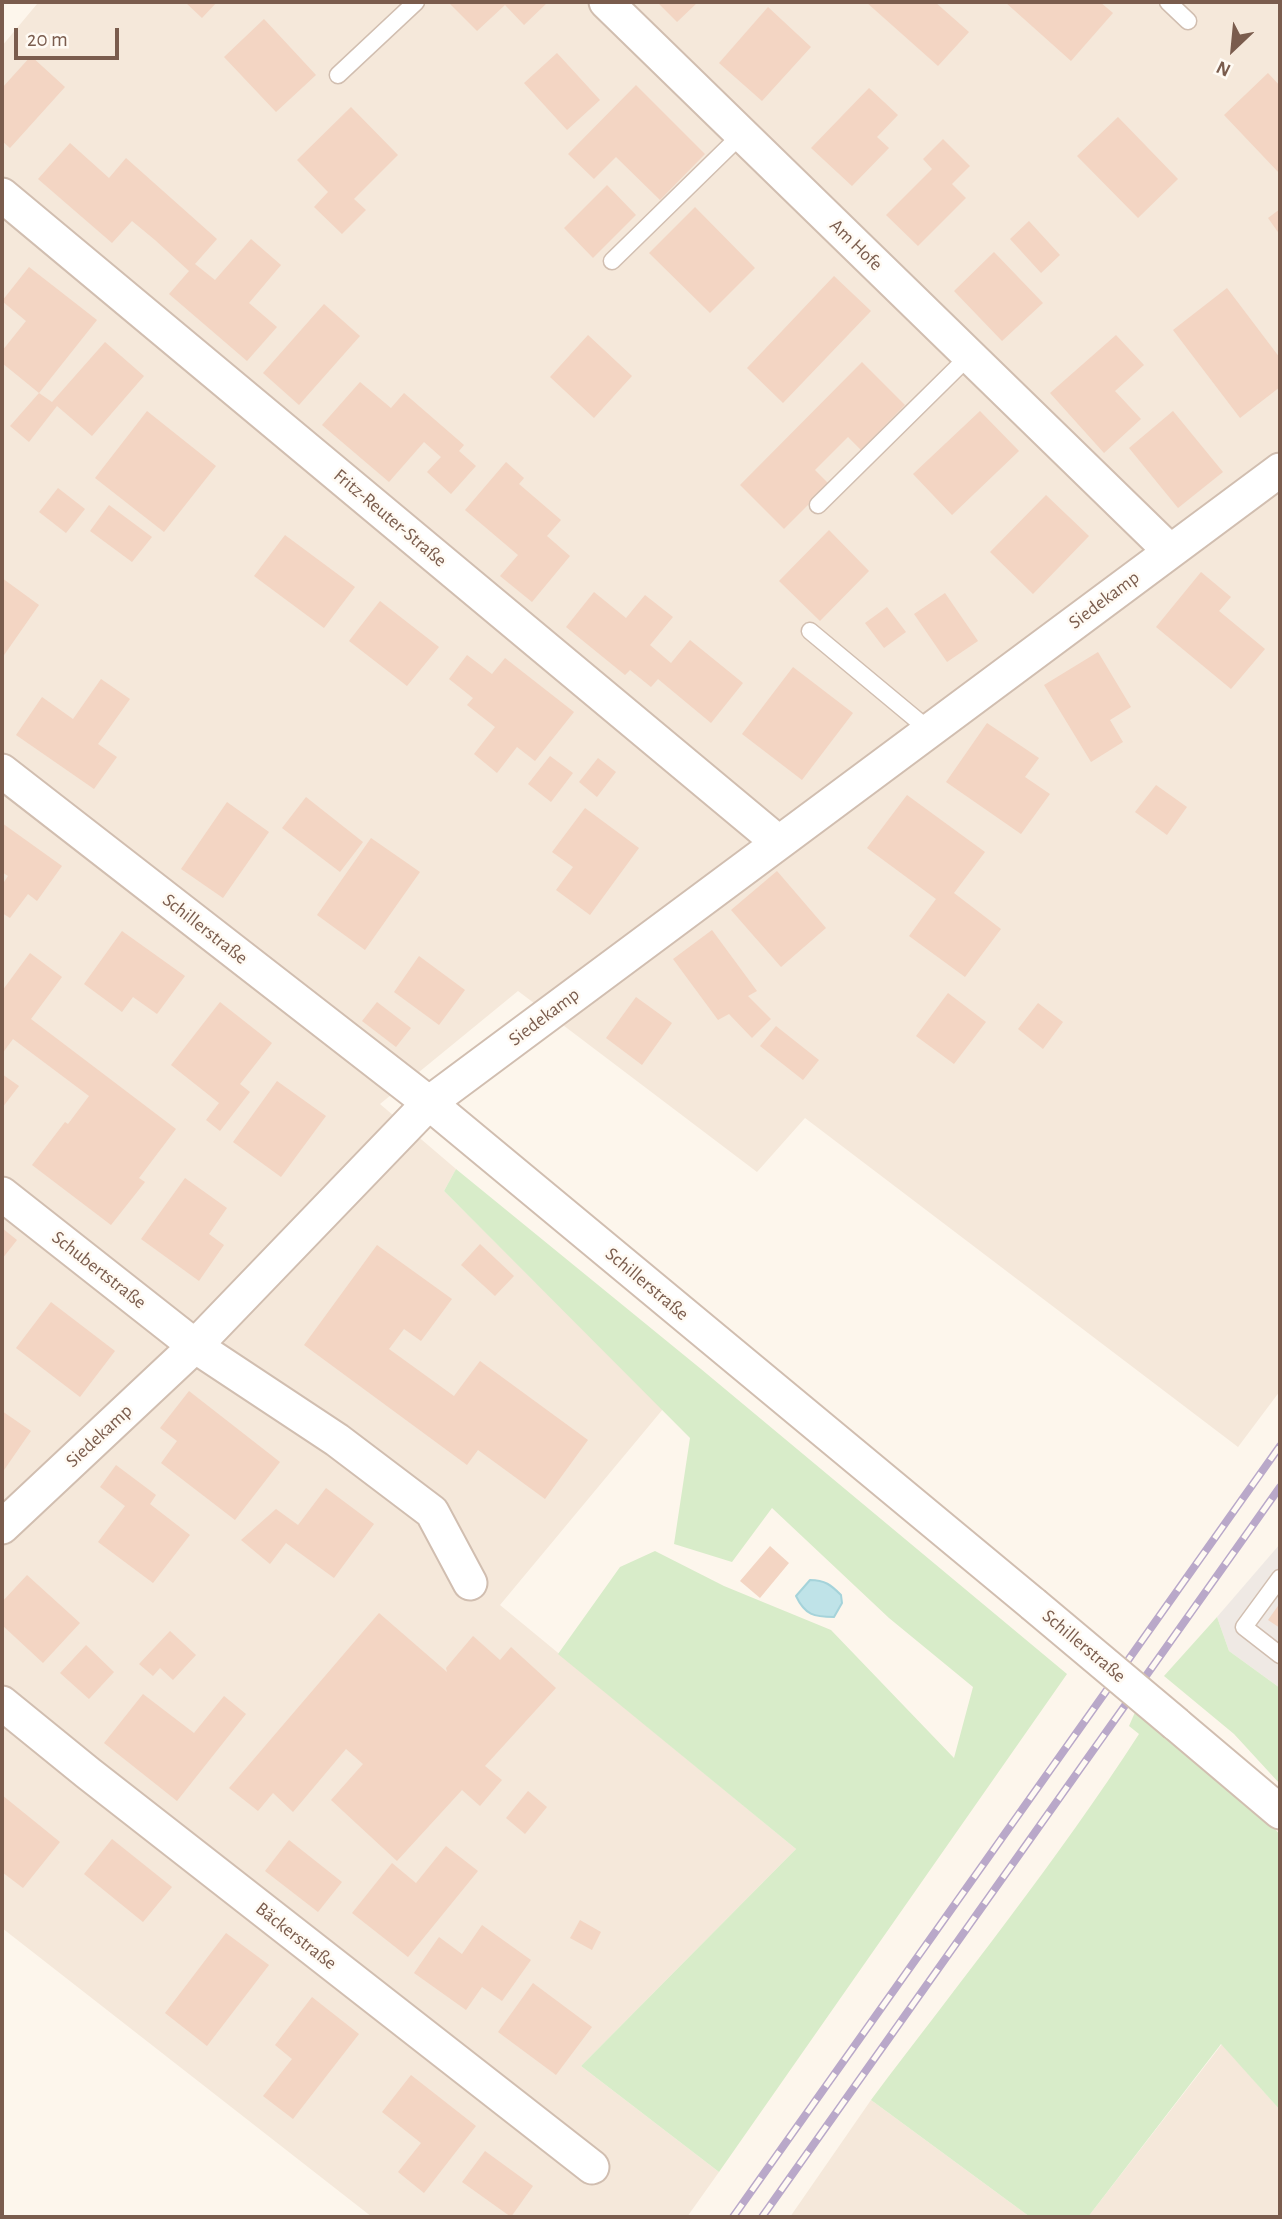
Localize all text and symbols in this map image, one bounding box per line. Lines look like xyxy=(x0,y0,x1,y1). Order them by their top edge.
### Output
scale bar xyxy=(18,14,122,58)
north arrow xyxy=(1198,14,1268,84)
text: 20 m xyxy=(27,29,68,50)
text: N xyxy=(1213,57,1234,80)
street label: Am Hofe xyxy=(825,214,887,276)
street label: Fritz-Reuter-Straße xyxy=(329,464,451,572)
street label: Siedekamp xyxy=(1064,566,1144,634)
street label: Schillerstraße xyxy=(158,889,252,969)
street label: Siedekamp xyxy=(504,983,584,1051)
street label: Schubertstraße xyxy=(47,1226,151,1314)
street label: Schillerstraße xyxy=(601,1243,693,1325)
street label: Siedekamp xyxy=(61,1399,137,1473)
street label: Schillerstraße xyxy=(1038,1605,1130,1687)
street label: Bäckerstraße xyxy=(251,1897,341,1975)

